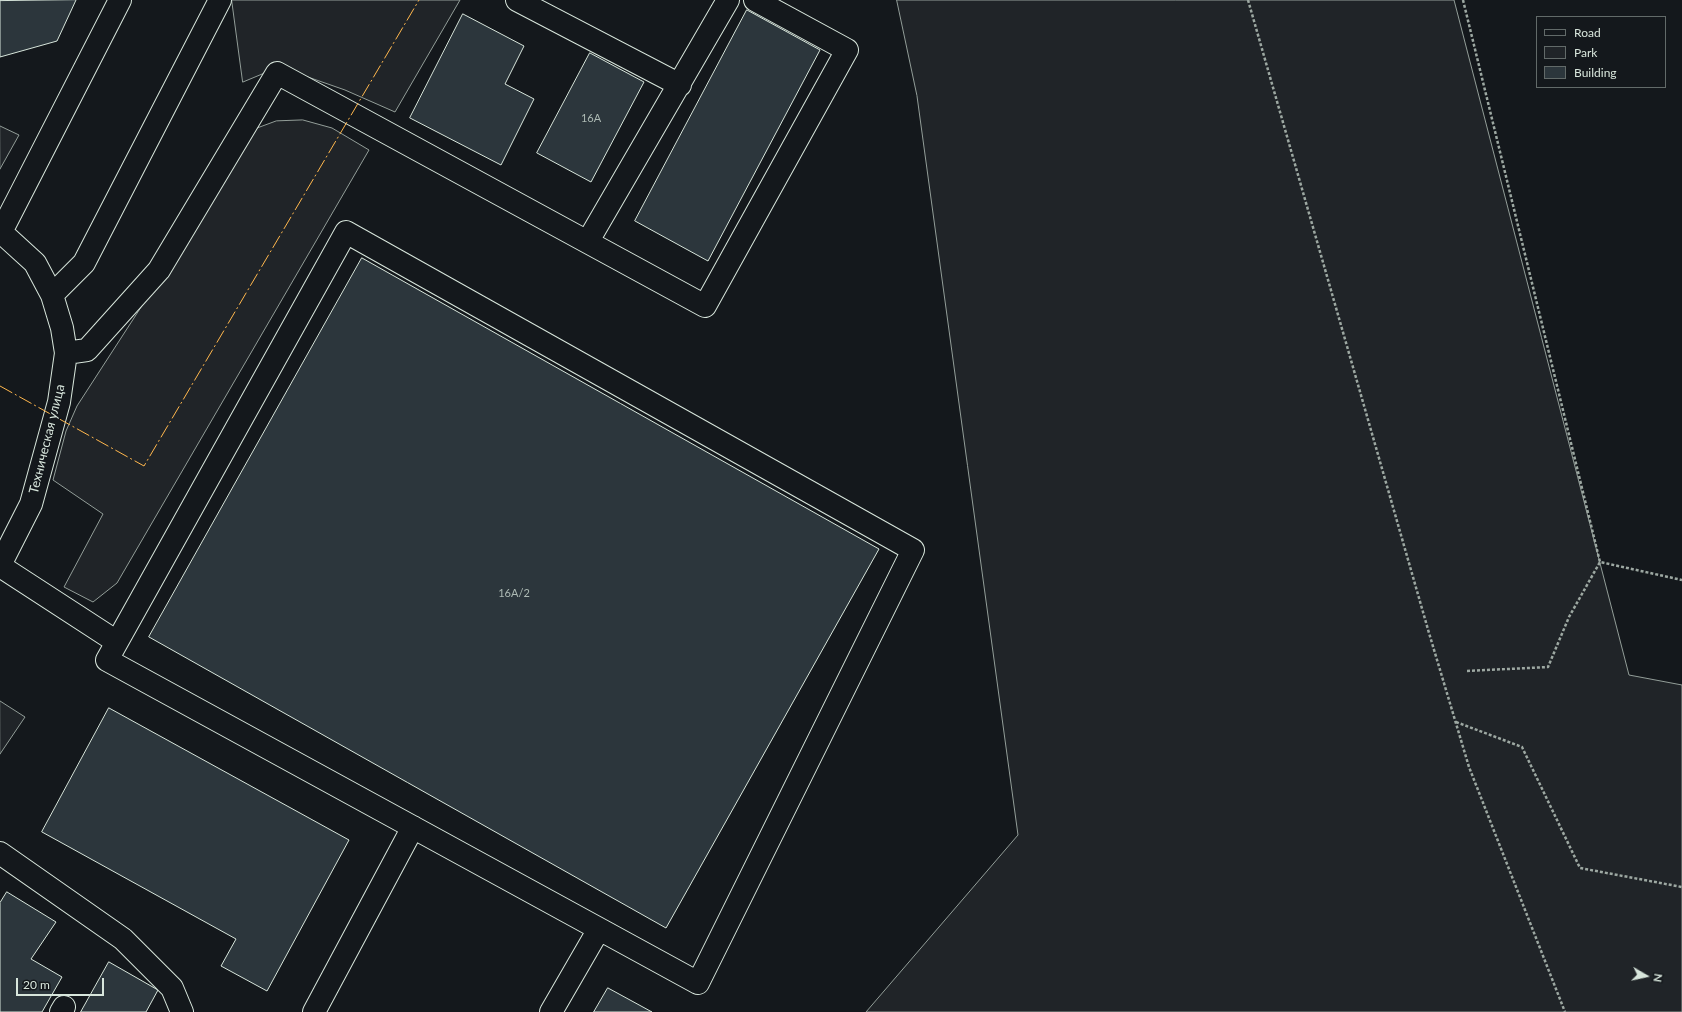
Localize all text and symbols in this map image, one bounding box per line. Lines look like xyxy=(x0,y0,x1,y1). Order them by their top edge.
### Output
legend xyxy=(1536,16,1666,88)
text: Road xyxy=(1574,25,1601,40)
text: Park xyxy=(1574,45,1597,60)
text: Building xyxy=(1574,65,1617,80)
house number: 16А xyxy=(581,111,601,125)
street label: Техническая улица xyxy=(26,383,68,495)
house number: 16А/2 xyxy=(498,586,530,600)
north arrow xyxy=(1626,956,1666,996)
scale bar xyxy=(18,970,106,996)
text: N xyxy=(1651,973,1665,983)
text: 20 m xyxy=(23,977,50,992)

